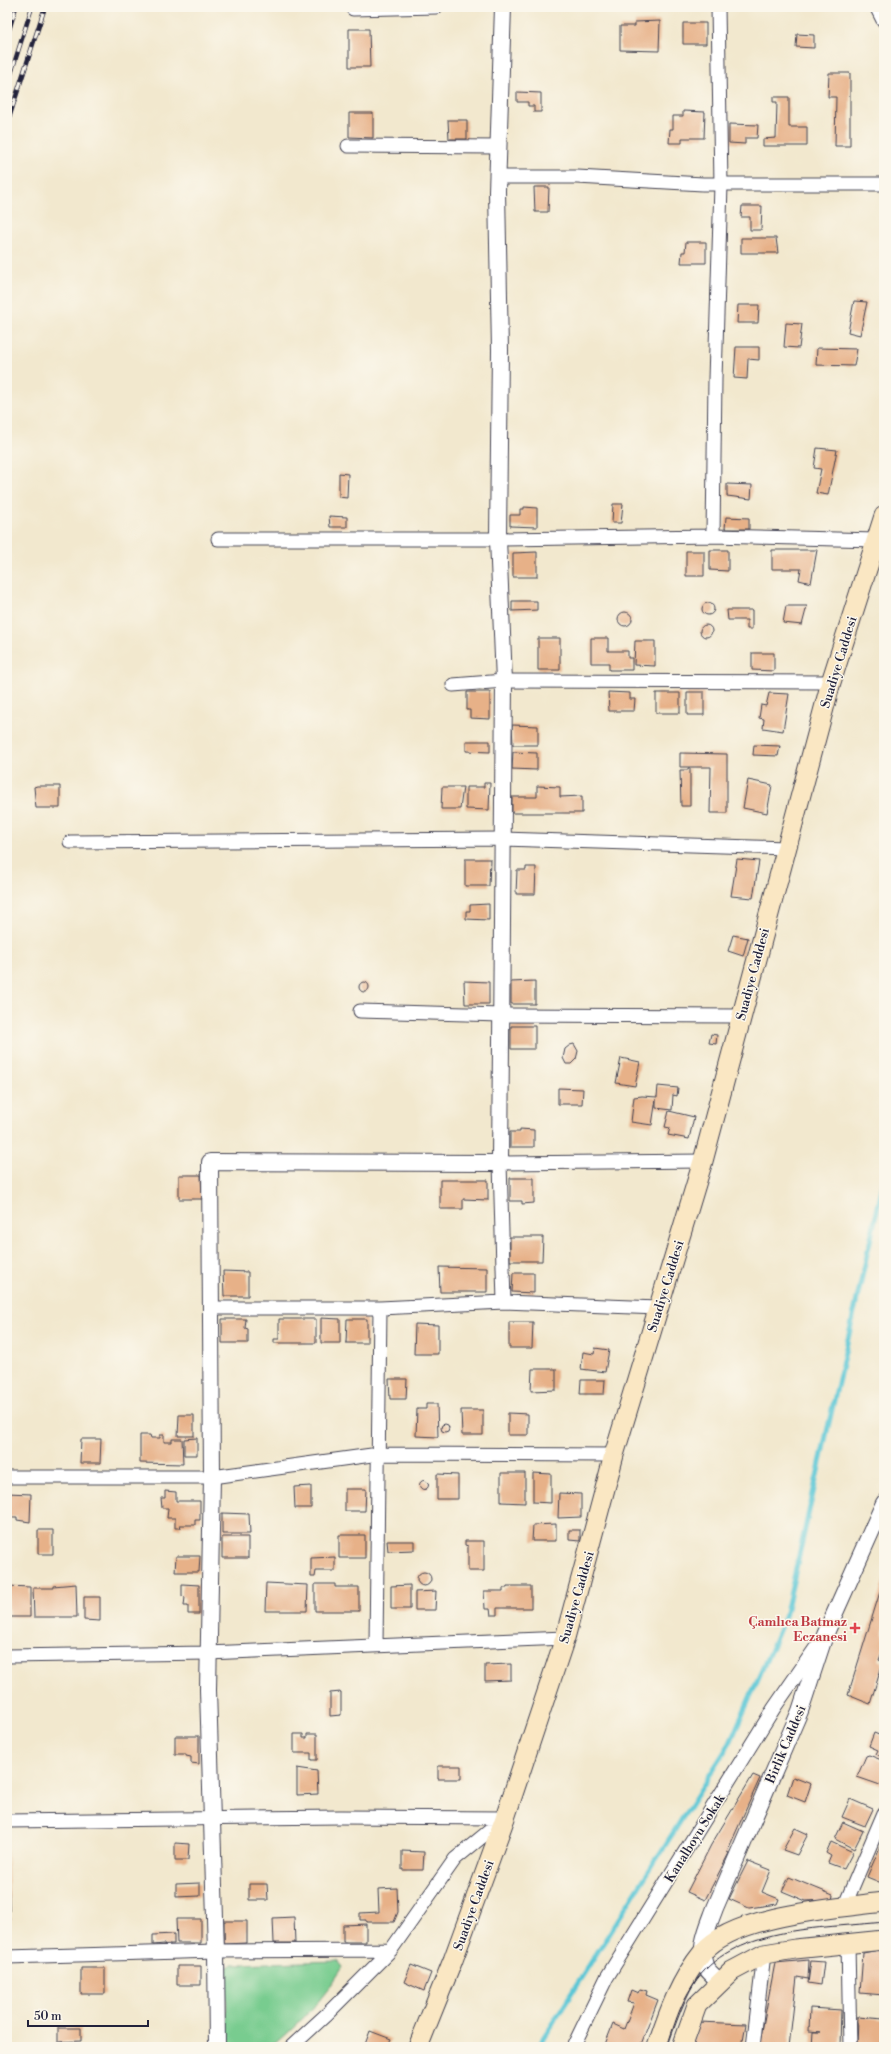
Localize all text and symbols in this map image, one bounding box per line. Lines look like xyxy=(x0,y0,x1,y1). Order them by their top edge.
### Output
street label: Suadiye Caddesi xyxy=(817,614,861,710)
street label: Suadiye Caddesi xyxy=(733,926,773,1022)
street label: Suadiye Caddesi xyxy=(644,1238,688,1334)
street label: Suadiye Caddesi xyxy=(556,1549,598,1645)
place label: Çamlıca Batmaz Eczanesi xyxy=(748,1614,847,1645)
marker: Çamlıca Batmaz Eczanesi xyxy=(850,1623,860,1633)
street label: Birlik Caddesi xyxy=(762,1703,810,1787)
street label: Kanalboyu Sokak xyxy=(661,1790,729,1886)
street label: Suadiye Caddesi xyxy=(450,1858,498,1953)
scale bar xyxy=(28,2002,148,2028)
text: 50 m xyxy=(34,2009,62,2024)

